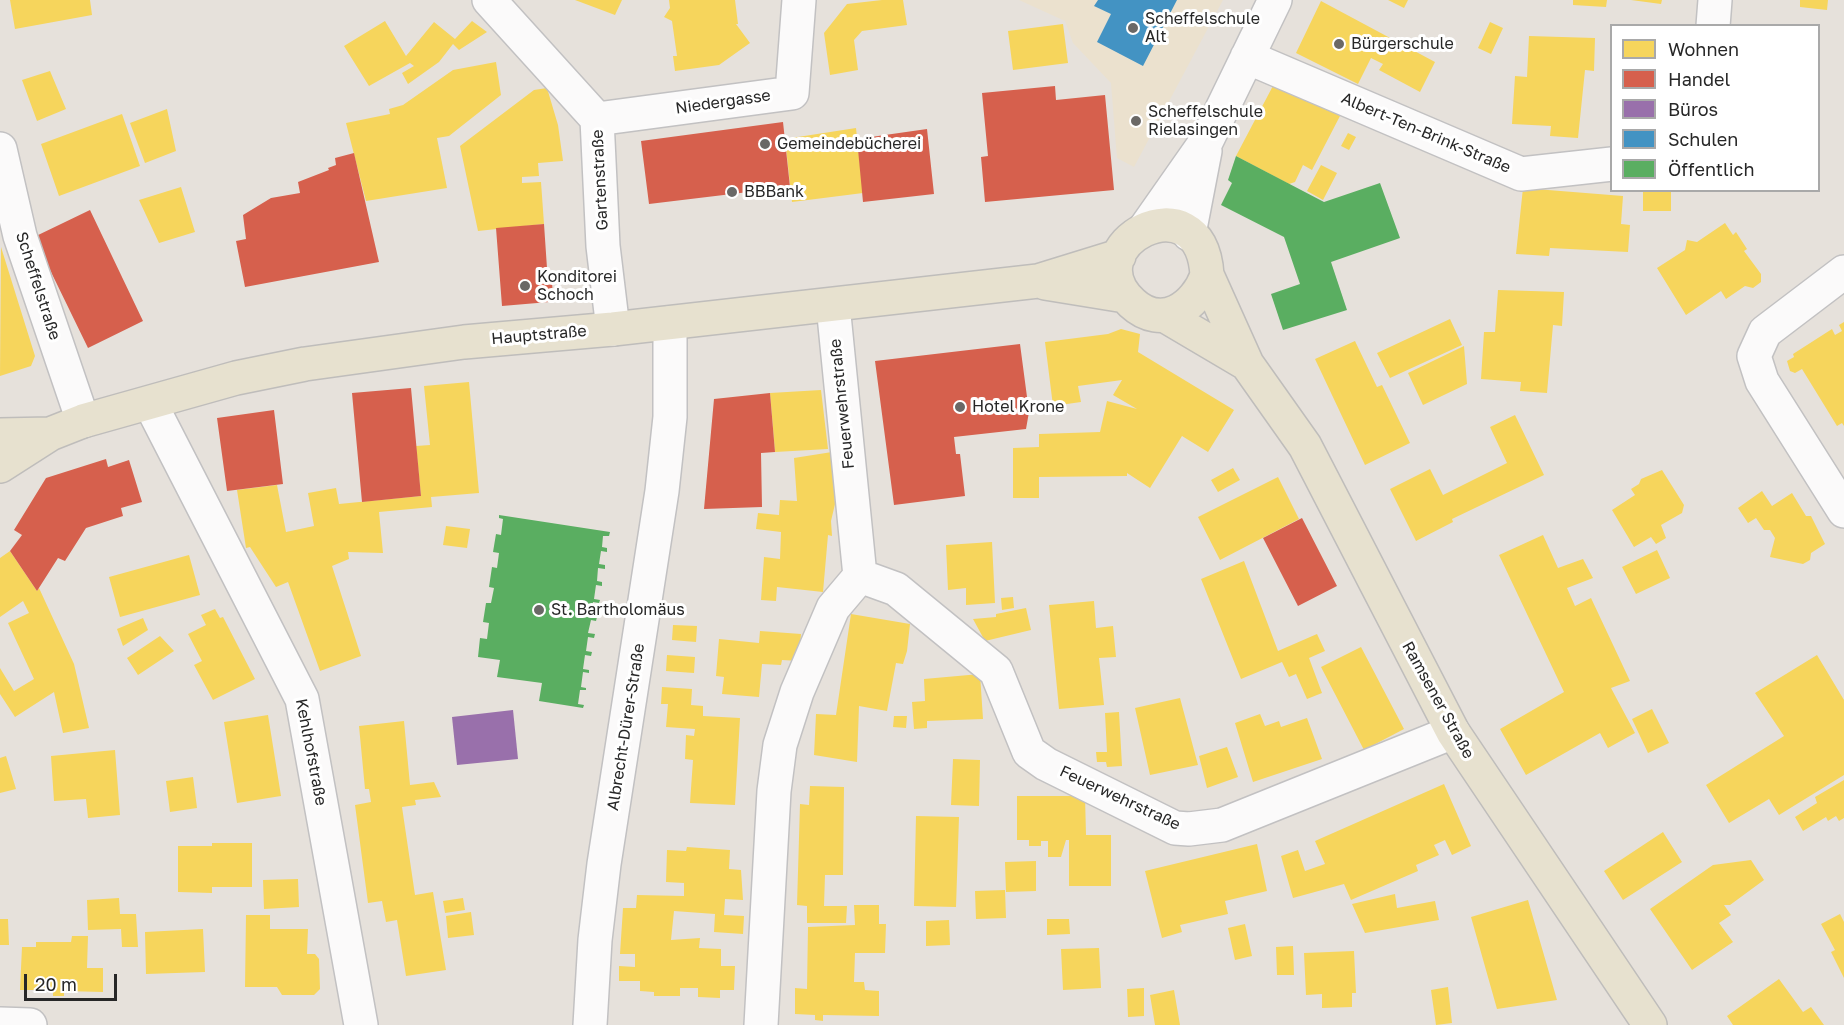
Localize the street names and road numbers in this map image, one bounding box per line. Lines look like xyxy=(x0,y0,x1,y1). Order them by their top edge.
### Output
street label: Niedergasse xyxy=(674,86,772,118)
street label: Albert-Ten-Brink-Straße xyxy=(1338,89,1514,177)
street label: Gartenstraße xyxy=(588,129,612,231)
street label: Scheffelstraße xyxy=(11,230,65,342)
street label: Hauptstraße xyxy=(491,321,587,349)
street label: Feuerwehrstraße xyxy=(826,338,858,470)
street label: Ramsener Straße xyxy=(1398,638,1478,762)
street label: Albrecht-Dürer-Straße xyxy=(603,642,649,812)
street label: Kehlhofstraße xyxy=(291,697,331,807)
street label: Feuerwehrstraße xyxy=(1057,762,1183,834)

